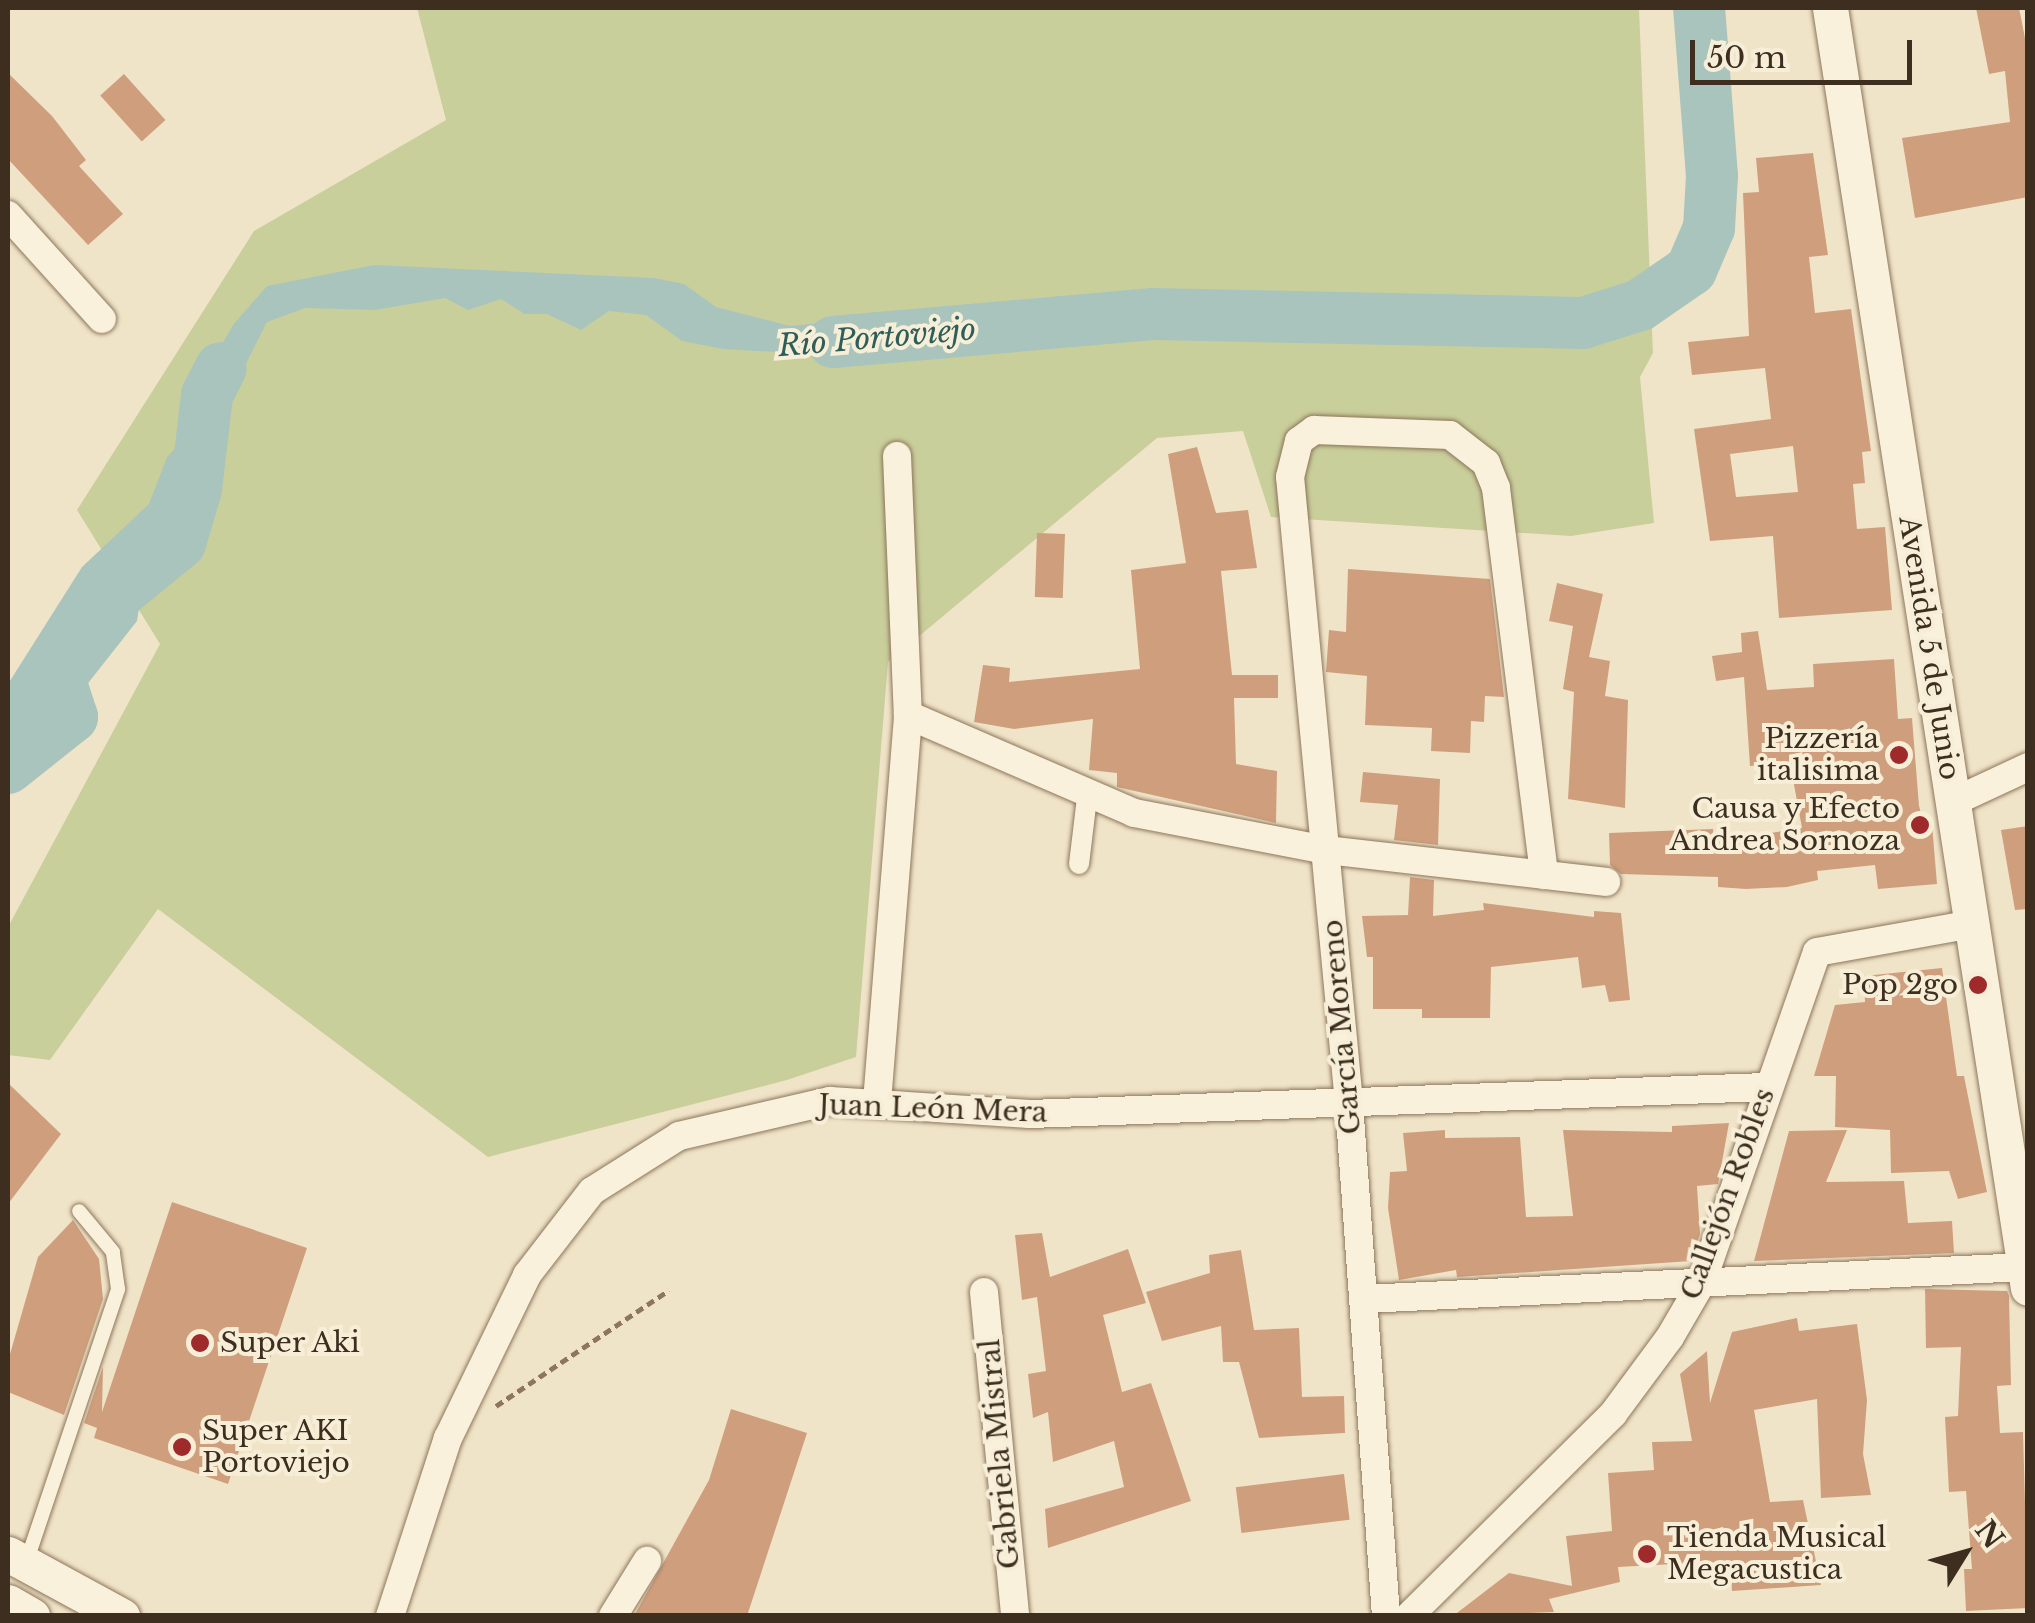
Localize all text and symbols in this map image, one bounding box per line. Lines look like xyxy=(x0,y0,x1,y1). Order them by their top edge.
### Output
scale bar xyxy=(1695,20,1918,82)
text: 50 m xyxy=(1707,39,1786,76)
water label: Río Portoviejo xyxy=(777,311,977,365)
street label: Avenida 5 de Junio xyxy=(1892,513,1966,783)
place label: Pizzería italisima xyxy=(1757,722,1879,788)
marker: Pizzería italisima xyxy=(1888,744,1910,766)
place label: Causa y Efecto Andrea Sornoza xyxy=(1669,792,1900,858)
marker: Causa y Efecto Andrea Sornoza xyxy=(1909,814,1931,836)
street label: García Moreno xyxy=(1316,918,1368,1136)
place label: Pop 2go xyxy=(1842,968,1958,1002)
marker: Pop 2go xyxy=(1967,974,1989,996)
street label: Callejón Robles xyxy=(1674,1084,1782,1304)
street label: Juan León Mera xyxy=(818,1088,1048,1130)
place label: Super Aki xyxy=(220,1326,362,1360)
marker: Super Aki xyxy=(189,1332,211,1354)
street label: Gabriela Mistral xyxy=(973,1337,1027,1571)
place label: Super AKI Portoviejo xyxy=(202,1414,350,1480)
marker: Super AKI Portoviejo xyxy=(171,1436,193,1458)
north arrow xyxy=(1915,1503,2015,1603)
text: N xyxy=(1967,1514,2011,1556)
place label: Tienda Musical Megacustica xyxy=(1667,1521,1887,1587)
marker: Tienda Musical Megacustica xyxy=(1636,1543,1658,1565)

